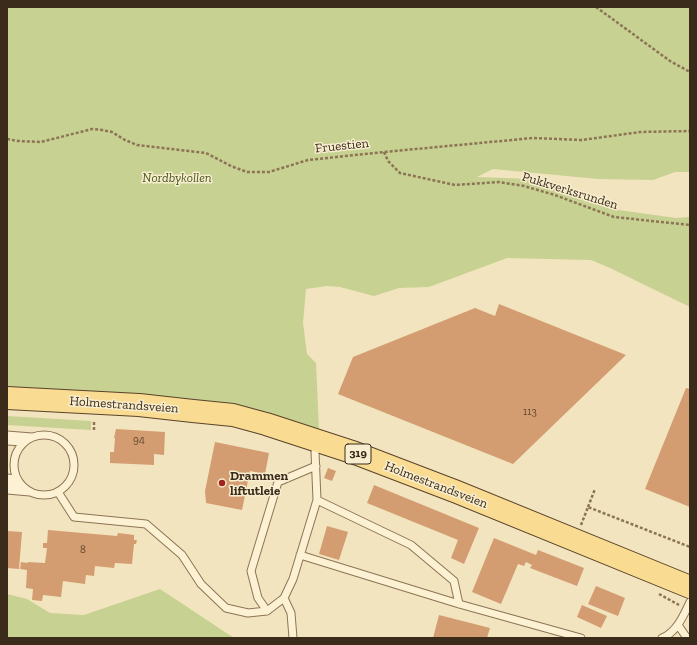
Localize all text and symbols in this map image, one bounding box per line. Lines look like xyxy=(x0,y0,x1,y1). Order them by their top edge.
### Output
street label: Fruestien xyxy=(314,135,370,157)
street label: Pukkverksrunden xyxy=(520,169,620,213)
park label: Nordbykollen xyxy=(142,170,212,186)
street label: Holmestrandsveien xyxy=(69,393,179,417)
house number: 113 xyxy=(523,405,537,419)
house number: 94 xyxy=(133,433,145,447)
road number: 319 xyxy=(345,444,371,464)
street label: Holmestrandsveien xyxy=(382,458,490,512)
place label: Drammen liftutleie xyxy=(230,468,288,499)
marker: Drammen liftutleie xyxy=(217,478,227,488)
house number: 8 xyxy=(80,543,86,557)

